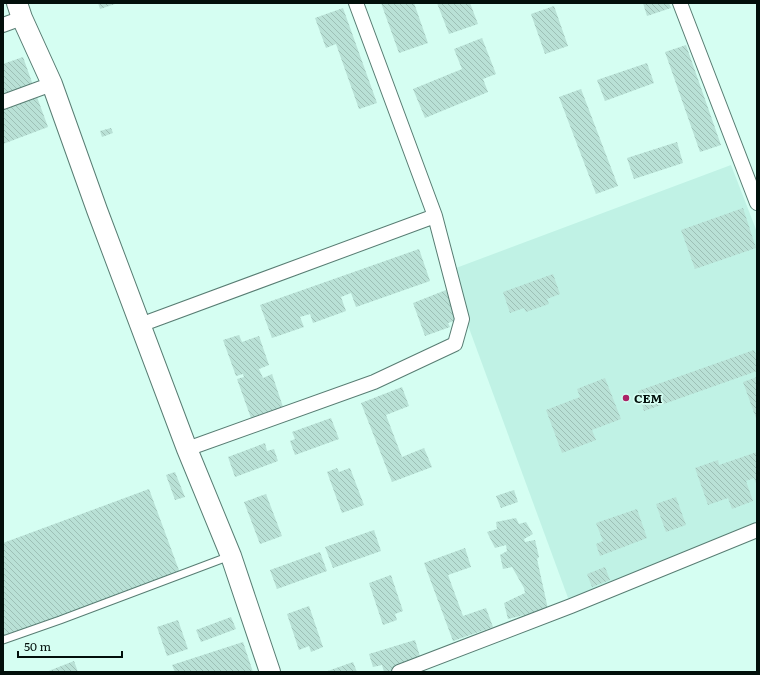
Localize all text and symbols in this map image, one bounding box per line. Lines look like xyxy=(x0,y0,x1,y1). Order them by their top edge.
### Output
place label: CEM xyxy=(634,389,663,407)
marker: CEM xyxy=(621,393,631,403)
scale bar xyxy=(18,633,122,659)
text: 50 m xyxy=(24,637,51,655)

